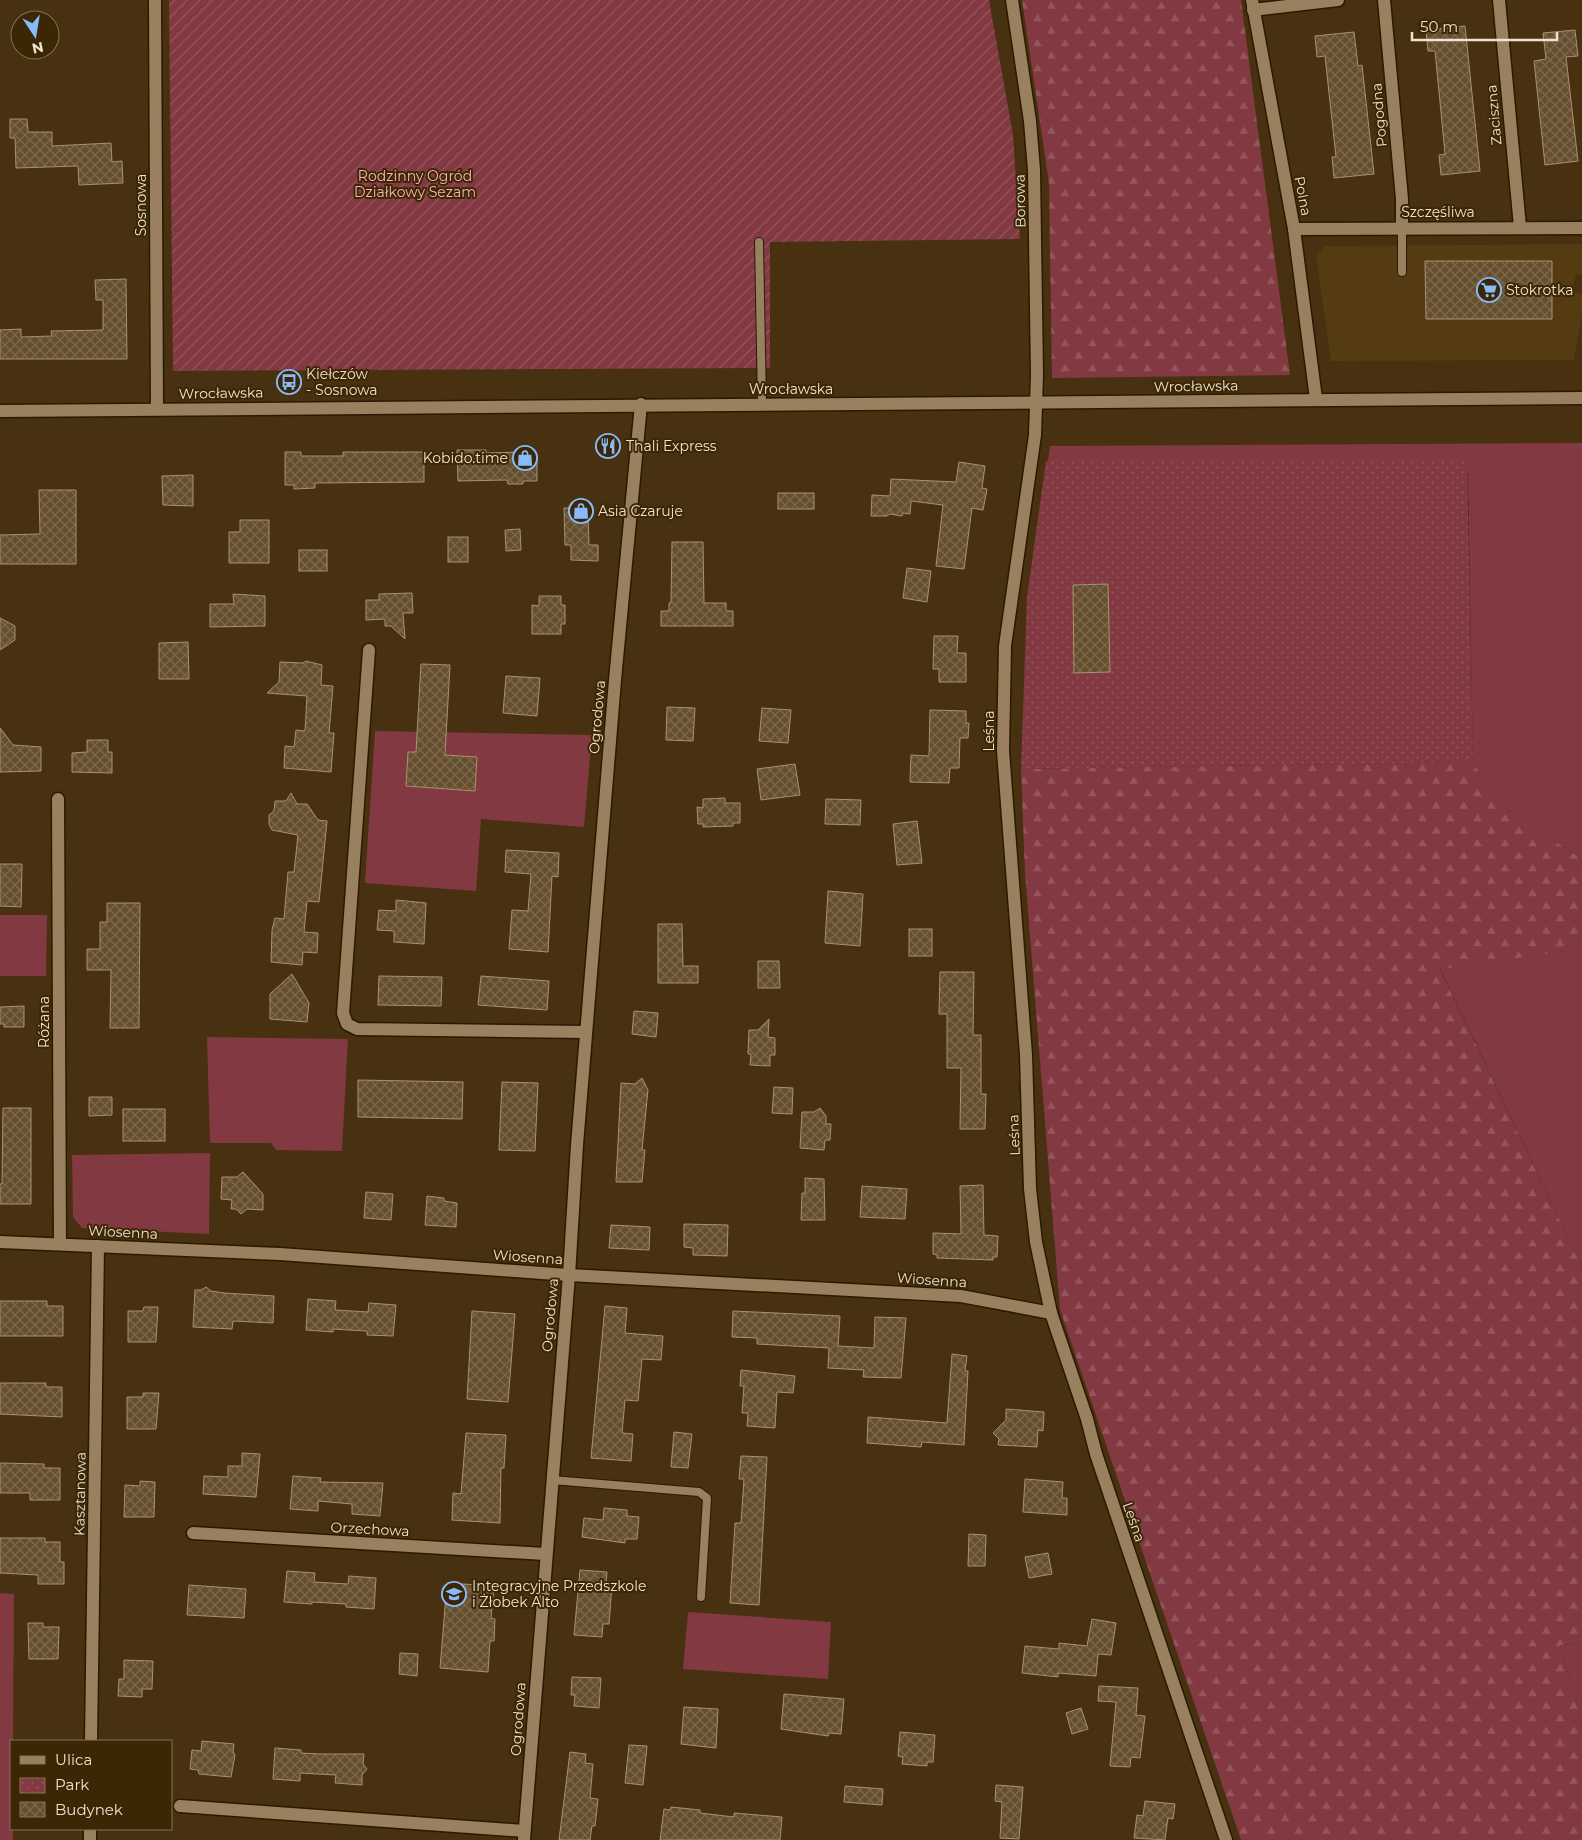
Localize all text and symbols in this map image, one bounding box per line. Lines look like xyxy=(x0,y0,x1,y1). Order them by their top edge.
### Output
north arrow xyxy=(10,10,60,60)
scale bar xyxy=(1412,10,1557,42)
text: 50 m xyxy=(1420,17,1458,36)
text: N xyxy=(30,38,45,58)
street label: Pogodna xyxy=(1367,82,1391,148)
street label: Zaciszna xyxy=(1482,84,1506,146)
park label: Rodzinny Ogród Działkowy Sezam xyxy=(354,167,476,201)
street label: Sosnowa xyxy=(132,174,150,236)
street label: Borowa xyxy=(1011,174,1029,228)
street label: Polna xyxy=(1290,175,1316,217)
street label: Szczęśliwa xyxy=(1401,203,1475,221)
supermarket icon: Stokrotka xyxy=(1476,277,1502,303)
place label: Stokrotka xyxy=(1506,281,1573,299)
place label: Kiełczów - Sosnowa xyxy=(306,365,378,399)
bus stop icon: Kiełczów - Sosnowa xyxy=(276,369,302,395)
street label: Wrocławska xyxy=(1153,376,1239,396)
street label: Wrocławska xyxy=(749,380,833,398)
street label: Wrocławska xyxy=(178,383,264,403)
restaurant icon: Thali Express xyxy=(595,433,621,459)
place label: Thali Express xyxy=(626,437,717,455)
shop icon: Kobido.time xyxy=(512,445,538,471)
place label: Kobido.time xyxy=(423,449,508,467)
shop icon: Asia Czaruje xyxy=(568,498,594,524)
place label: Asia Czaruje xyxy=(598,502,683,520)
street label: Ogrodowa xyxy=(585,679,609,755)
street label: Leśna xyxy=(980,710,998,752)
street label: Różana xyxy=(35,996,53,1048)
street label: Leśna xyxy=(1004,1114,1024,1156)
street label: Wiosenna xyxy=(87,1221,159,1243)
street label: Wiosenna xyxy=(492,1246,564,1268)
street label: Wiosenna xyxy=(896,1269,968,1291)
street label: Ogrodowa xyxy=(538,1277,562,1353)
street label: Kasztanowa xyxy=(70,1452,90,1536)
street label: Leśna xyxy=(1119,1500,1149,1544)
street label: Orzechowa xyxy=(330,1518,410,1540)
place label: Integracyjne Przedszkole i Żłobek Alto xyxy=(472,1577,646,1611)
school or university icon: Integracyjne Przedszkole i Żłobek Alto xyxy=(441,1581,467,1607)
street label: Ogrodowa xyxy=(506,1682,530,1756)
legend xyxy=(10,1740,172,1830)
text: Ulica xyxy=(55,1750,92,1769)
text: Park xyxy=(55,1775,89,1794)
text: Budynek xyxy=(55,1800,123,1819)

